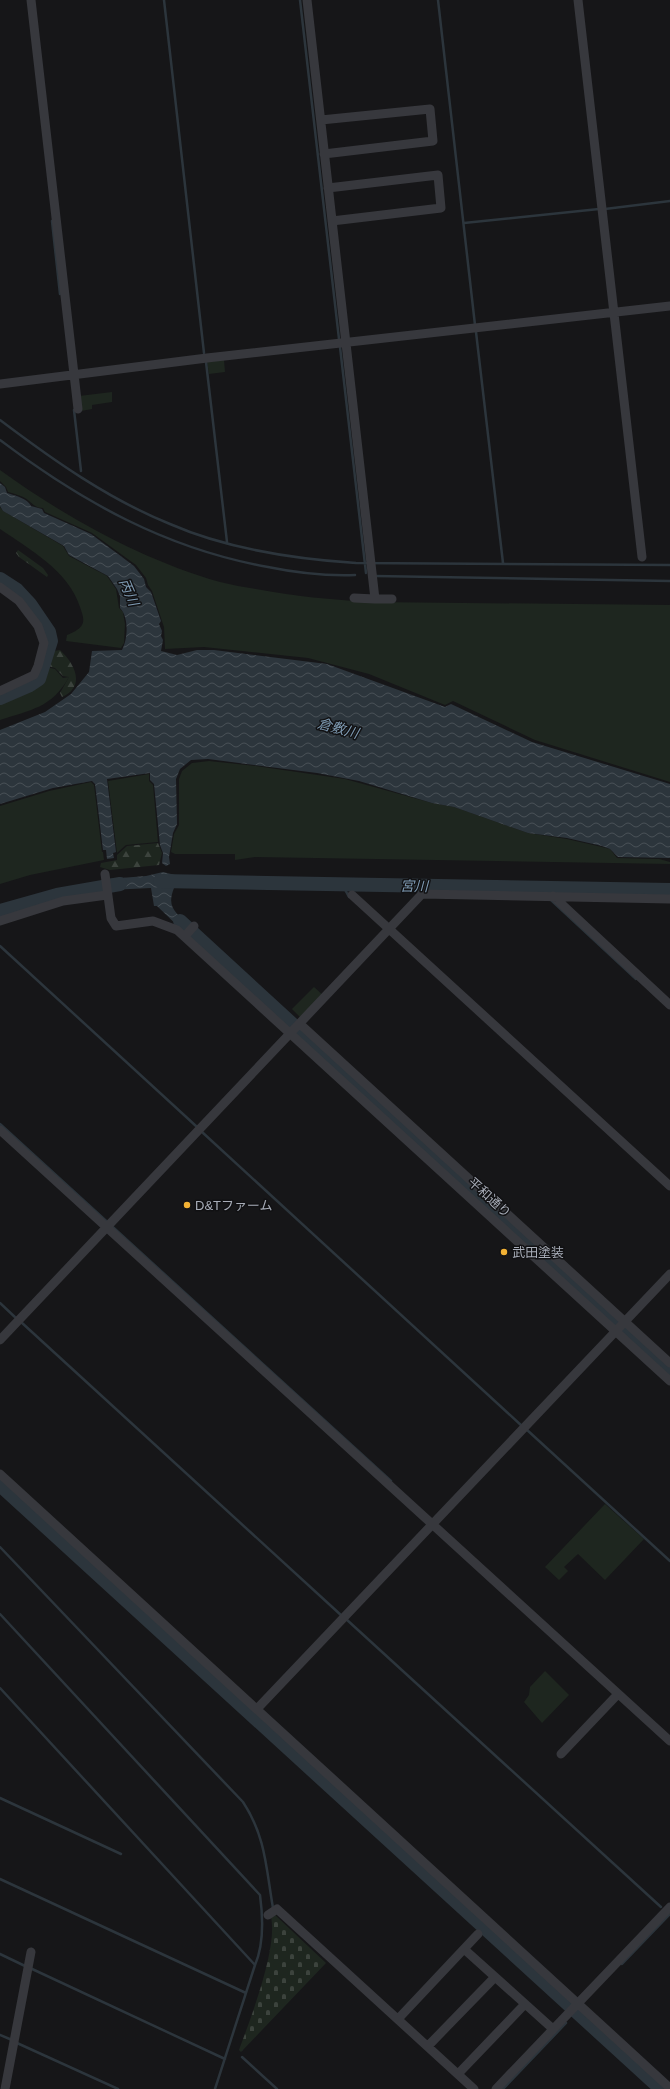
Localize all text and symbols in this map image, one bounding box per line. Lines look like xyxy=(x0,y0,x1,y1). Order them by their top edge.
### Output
water label: 丙川 xyxy=(116,576,143,610)
water label: 倉敷川 xyxy=(316,715,362,742)
water label: 宮川 xyxy=(400,878,430,894)
street label: 平和通り xyxy=(465,1174,514,1220)
place label: D&Tファーム xyxy=(195,1198,273,1213)
marker: D&Tファーム xyxy=(182,1200,192,1210)
place label: 武田塗装 xyxy=(512,1245,564,1260)
marker: 武田塗装 xyxy=(499,1247,509,1257)

